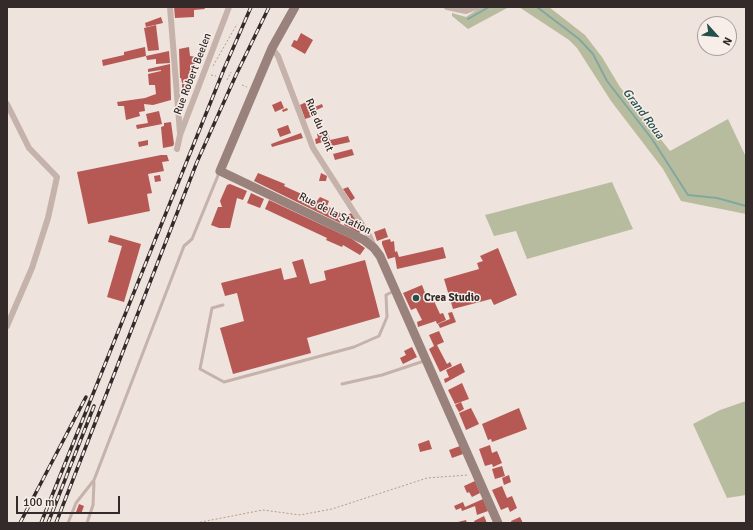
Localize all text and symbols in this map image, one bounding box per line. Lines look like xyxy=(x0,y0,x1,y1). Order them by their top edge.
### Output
north arrow xyxy=(697,16,737,56)
street label: Rue Robert Beelen xyxy=(171,31,215,117)
text: N xyxy=(720,35,735,48)
water label: Grand Roua xyxy=(619,86,667,142)
street label: Rue du Pont xyxy=(302,97,336,153)
street label: Rue de la Station xyxy=(297,190,373,238)
place label: Crea Studio xyxy=(424,291,480,305)
marker: Crea Studio xyxy=(411,293,421,303)
scale bar xyxy=(18,488,122,514)
text: 100 m xyxy=(23,495,55,510)

